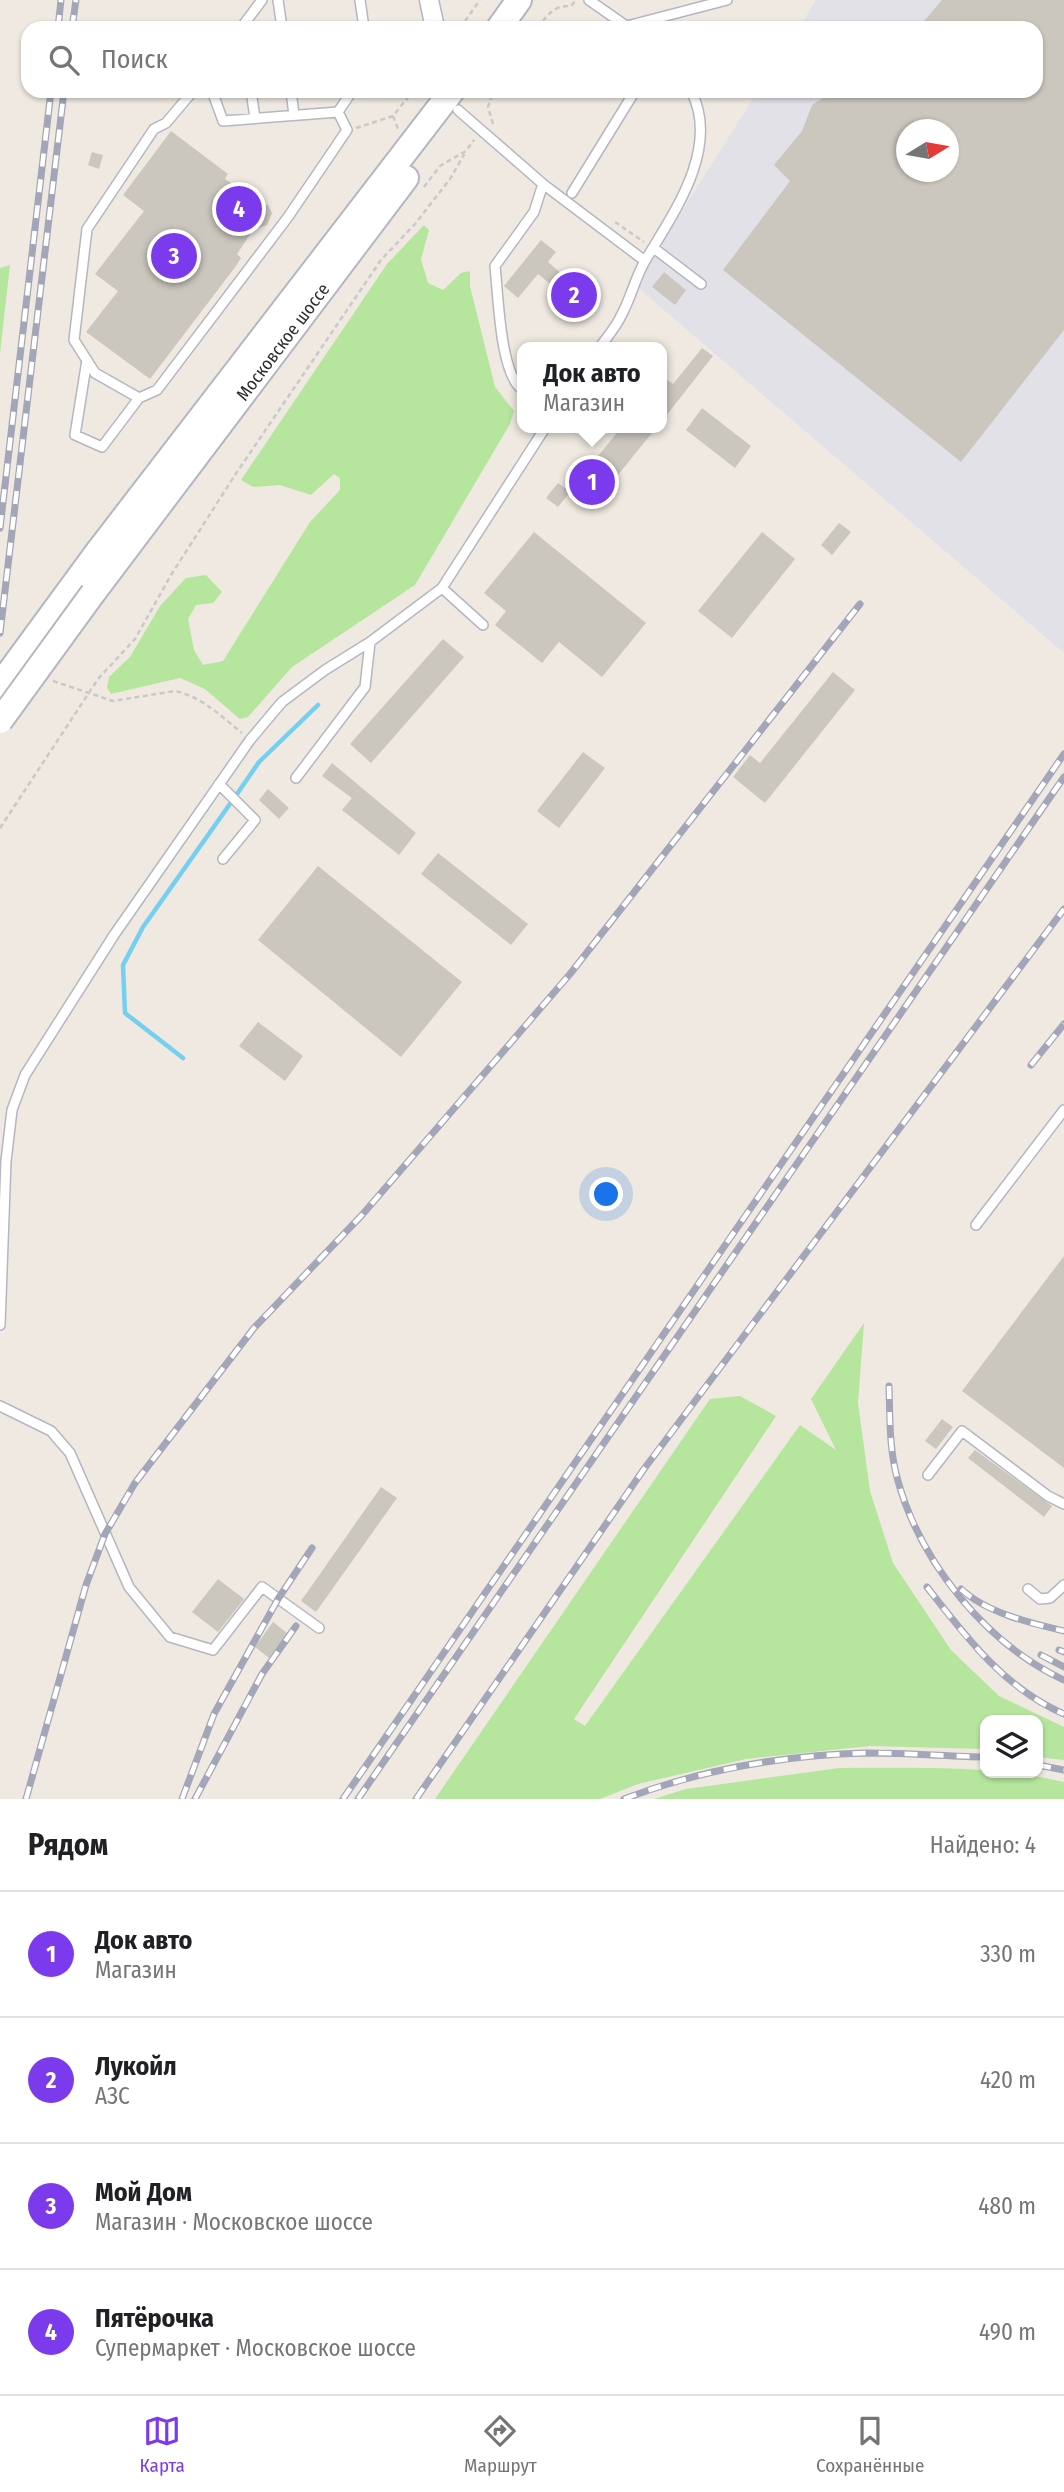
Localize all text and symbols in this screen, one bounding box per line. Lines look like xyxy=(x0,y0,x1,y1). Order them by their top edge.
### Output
search box xyxy=(21,21,1043,98)
icon: search xyxy=(45,41,83,79)
text: Поиск xyxy=(101,44,168,75)
north arrow xyxy=(896,119,959,182)
pin: 4 xyxy=(216,183,262,235)
pin: 3 xyxy=(151,230,197,282)
pin: 2 xyxy=(551,269,597,321)
street label: Московское шоссе xyxy=(232,279,334,405)
popup xyxy=(517,342,667,433)
text: Док авто xyxy=(543,358,641,389)
text: Магазин xyxy=(543,389,625,417)
pin: 1 xyxy=(569,456,615,508)
your location xyxy=(589,1177,623,1211)
map controls xyxy=(980,1715,1043,1778)
button: layers xyxy=(980,1715,1043,1778)
text: Рядом xyxy=(28,1827,108,1863)
text: Найдено: 4 xyxy=(930,1831,1036,1859)
text: Док авто xyxy=(95,1925,192,1956)
text: 1 xyxy=(46,1940,56,1968)
text: 330 m xyxy=(980,1940,1036,1968)
text: Магазин xyxy=(95,1956,177,1984)
text: Лукойл xyxy=(95,2051,177,2082)
text: 2 xyxy=(46,2066,56,2094)
text: 420 m xyxy=(980,2066,1036,2094)
text: АЗС xyxy=(95,2082,130,2110)
text: Мой Дом xyxy=(95,2177,192,2208)
text: 3 xyxy=(46,2192,56,2220)
text: 480 m xyxy=(978,2192,1036,2220)
text: Магазин · Московское шоссе xyxy=(95,2208,373,2236)
text: Пятёрочка xyxy=(95,2303,214,2334)
text: 4 xyxy=(45,2318,57,2346)
text: 490 m xyxy=(979,2318,1036,2346)
text: Супермаркет · Московское шоссе xyxy=(95,2334,416,2362)
tab: Карта xyxy=(140,2412,185,2477)
tab: Маршрут xyxy=(464,2412,537,2477)
tab: Сохранённые xyxy=(816,2412,924,2477)

